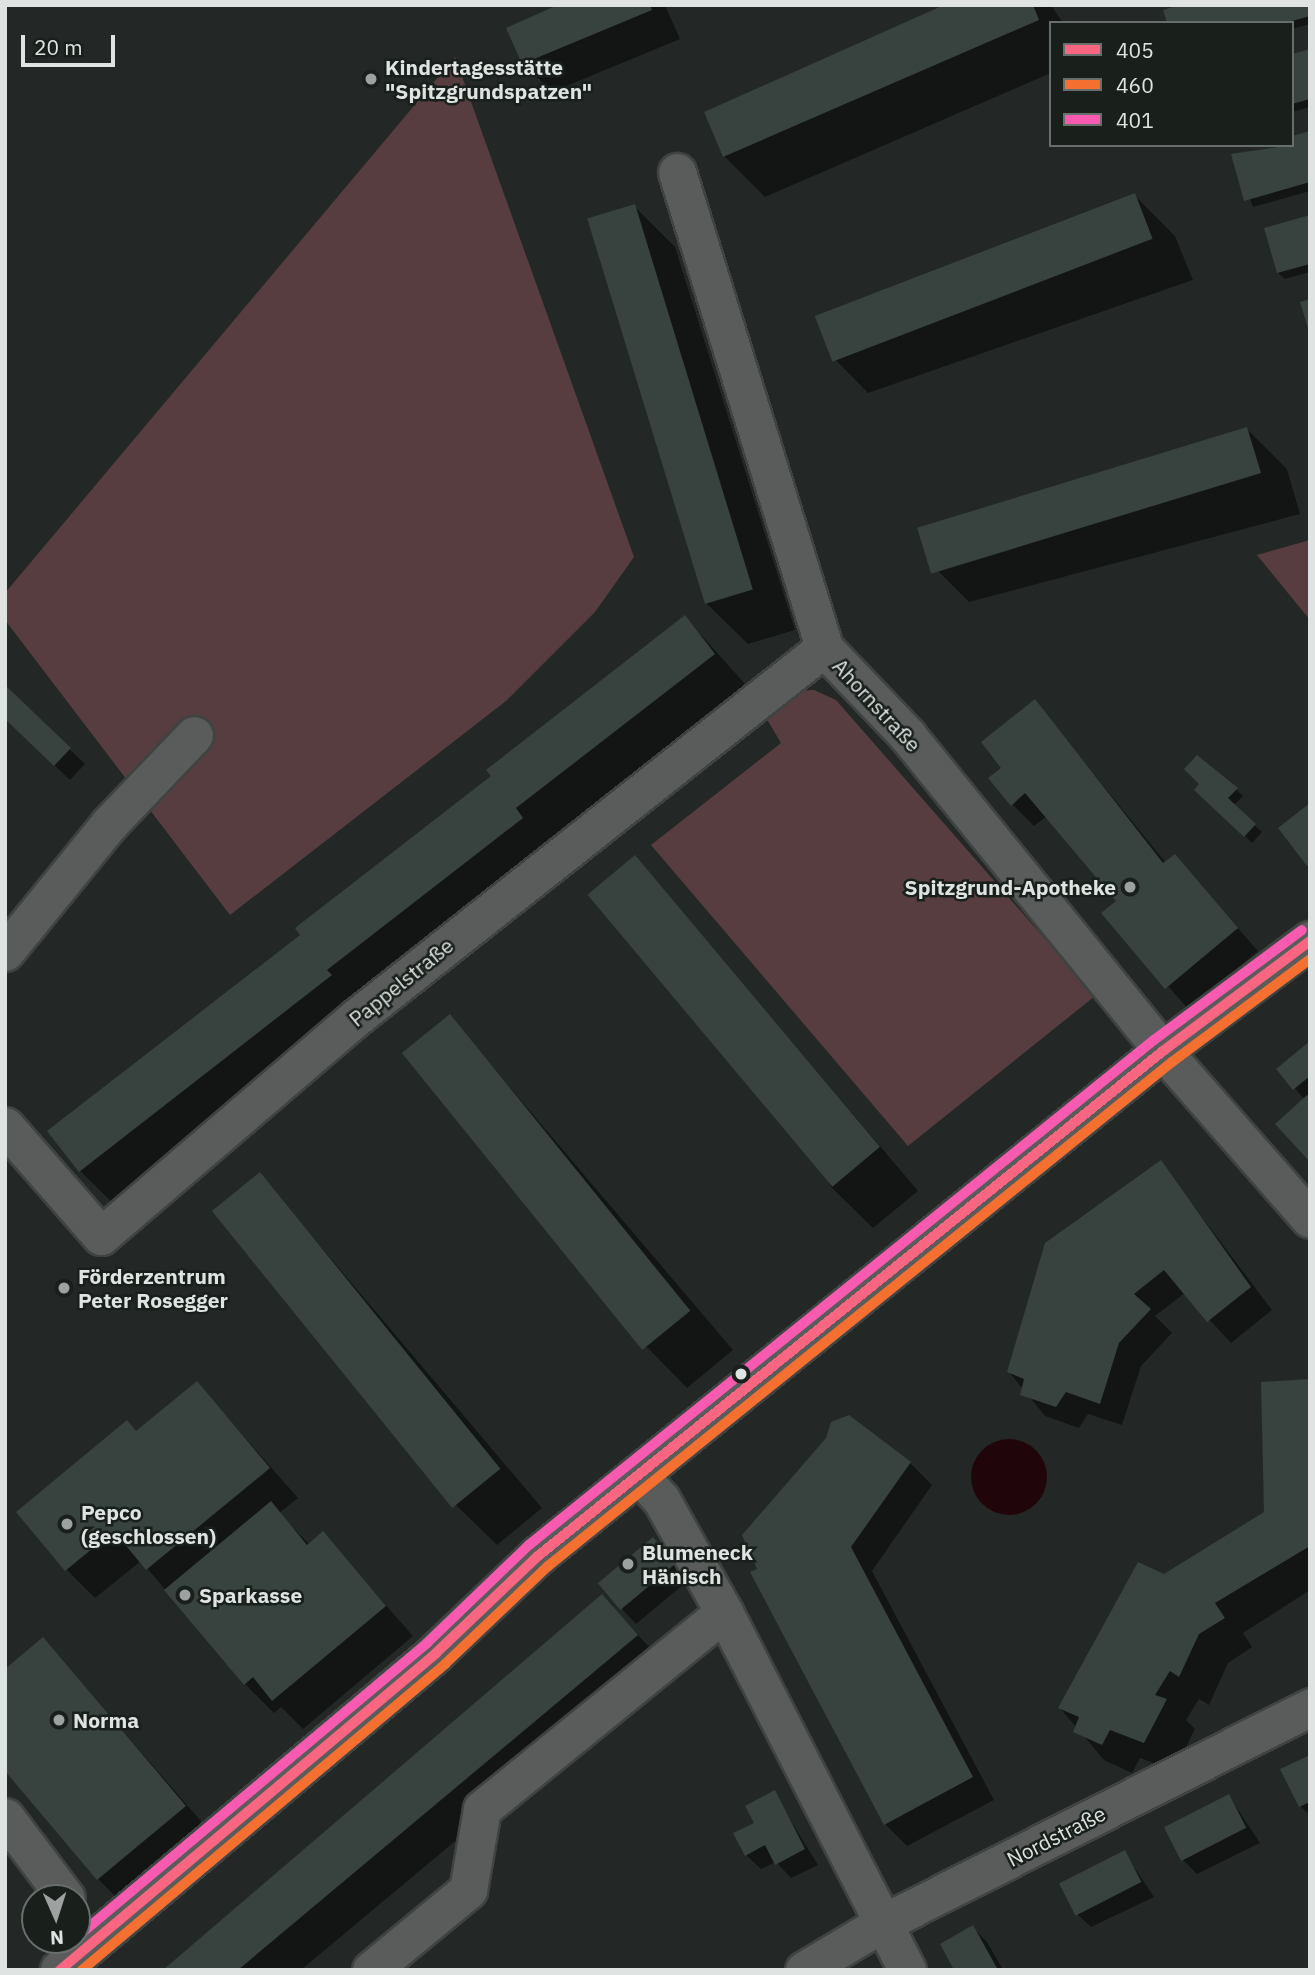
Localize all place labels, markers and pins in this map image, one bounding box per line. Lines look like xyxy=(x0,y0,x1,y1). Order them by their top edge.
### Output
place label: Kindertagesstätte "Spitzgrundspatzen" xyxy=(385,54,592,104)
marker: Kindertagesstätte "Spitzgrundspatzen" xyxy=(363,71,379,87)
place label: Spitzgrund-Apotheke xyxy=(905,874,1116,900)
marker: Spitzgrund-Apotheke xyxy=(1122,879,1138,895)
place label: Förderzentrum Peter Rosegger xyxy=(78,1263,228,1313)
marker: Förderzentrum Peter Rosegger xyxy=(56,1280,72,1296)
unlabelled marker xyxy=(734,1367,748,1381)
place label: Pepco (geschlossen) xyxy=(81,1499,216,1549)
marker: Pepco (geschlossen) xyxy=(59,1516,75,1532)
place label: Blumeneck Hänisch xyxy=(642,1539,753,1589)
marker: Blumeneck Hänisch xyxy=(620,1556,636,1572)
place label: Sparkasse xyxy=(199,1582,302,1608)
marker: Sparkasse xyxy=(177,1587,193,1603)
place label: Norma xyxy=(73,1707,139,1733)
marker: Norma xyxy=(51,1712,67,1728)

